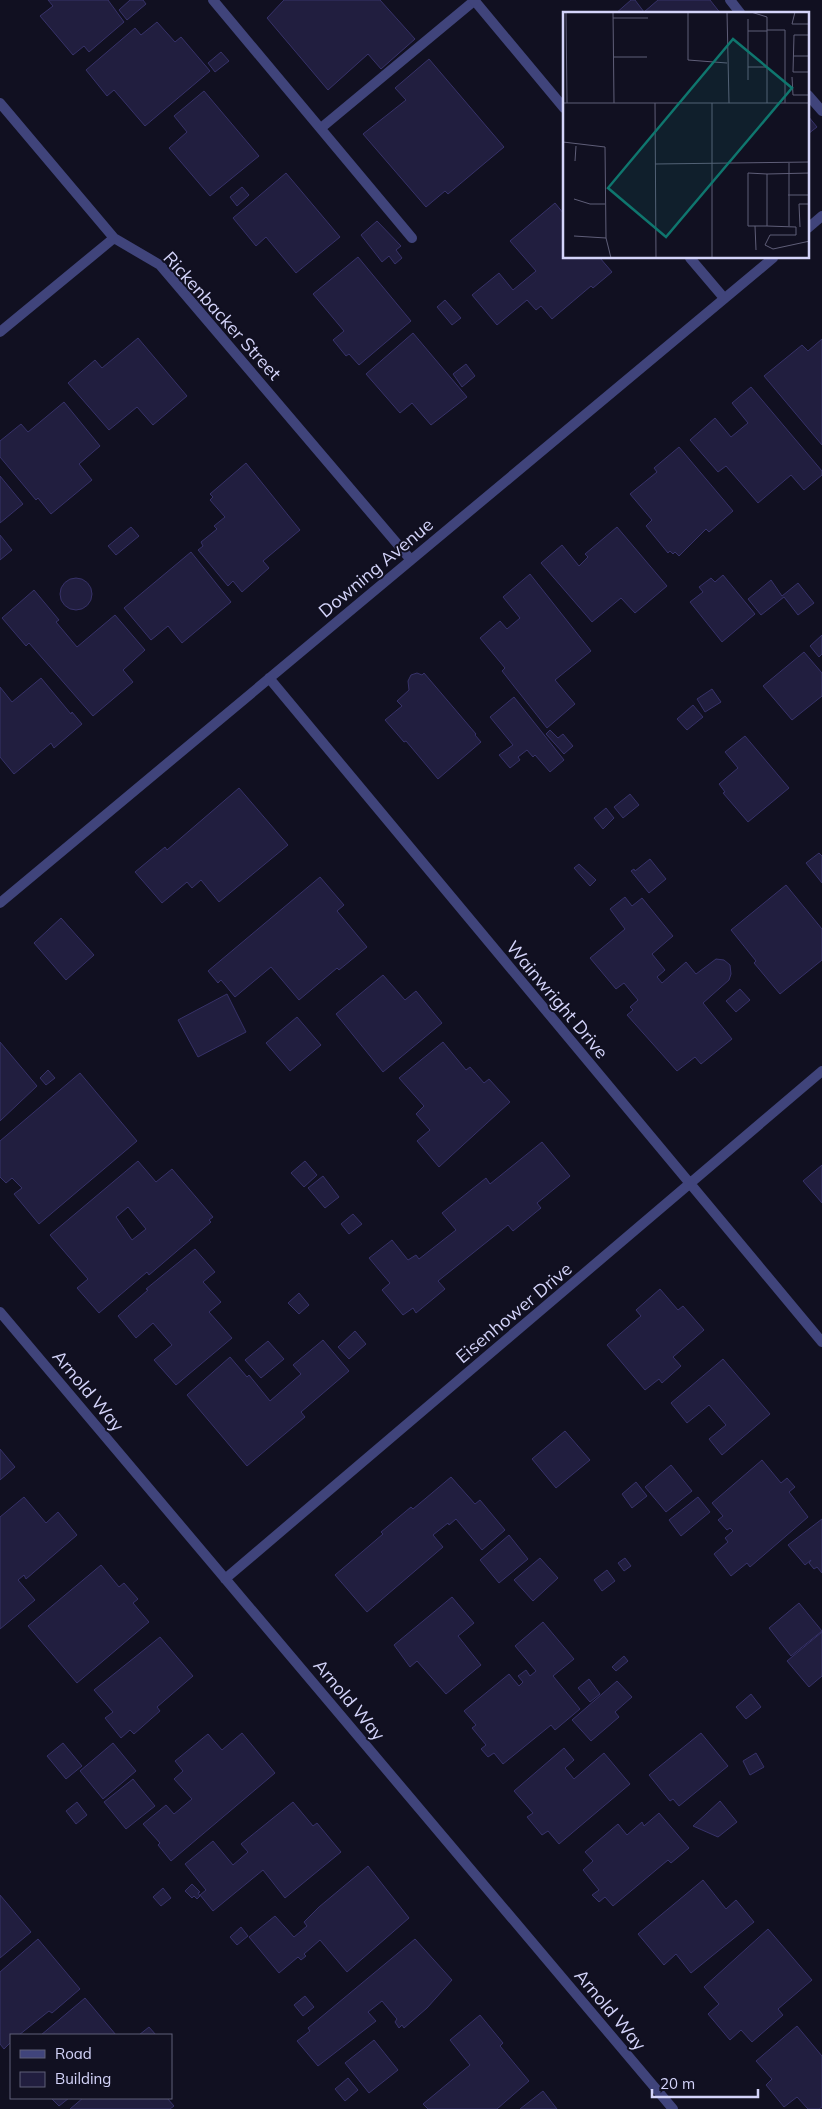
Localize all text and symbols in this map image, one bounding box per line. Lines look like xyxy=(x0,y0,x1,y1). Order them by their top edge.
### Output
inset map xyxy=(563,12,810,259)
street label: Rickenbacker Street xyxy=(158,247,286,385)
street label: Downing Avenue xyxy=(314,513,438,622)
street label: Wainwright Drive xyxy=(501,936,613,1063)
street label: Eisenhower Drive xyxy=(451,1257,577,1368)
street label: Arnold Way xyxy=(48,1345,129,1437)
street label: Arnold Way xyxy=(309,1654,390,1746)
street label: Arnold Way xyxy=(570,1964,651,2056)
legend xyxy=(10,2034,172,2099)
text: Road xyxy=(55,2044,92,2063)
scale bar xyxy=(652,2066,758,2098)
text: Building xyxy=(55,2069,111,2088)
text: 20 m xyxy=(660,2074,695,2093)

